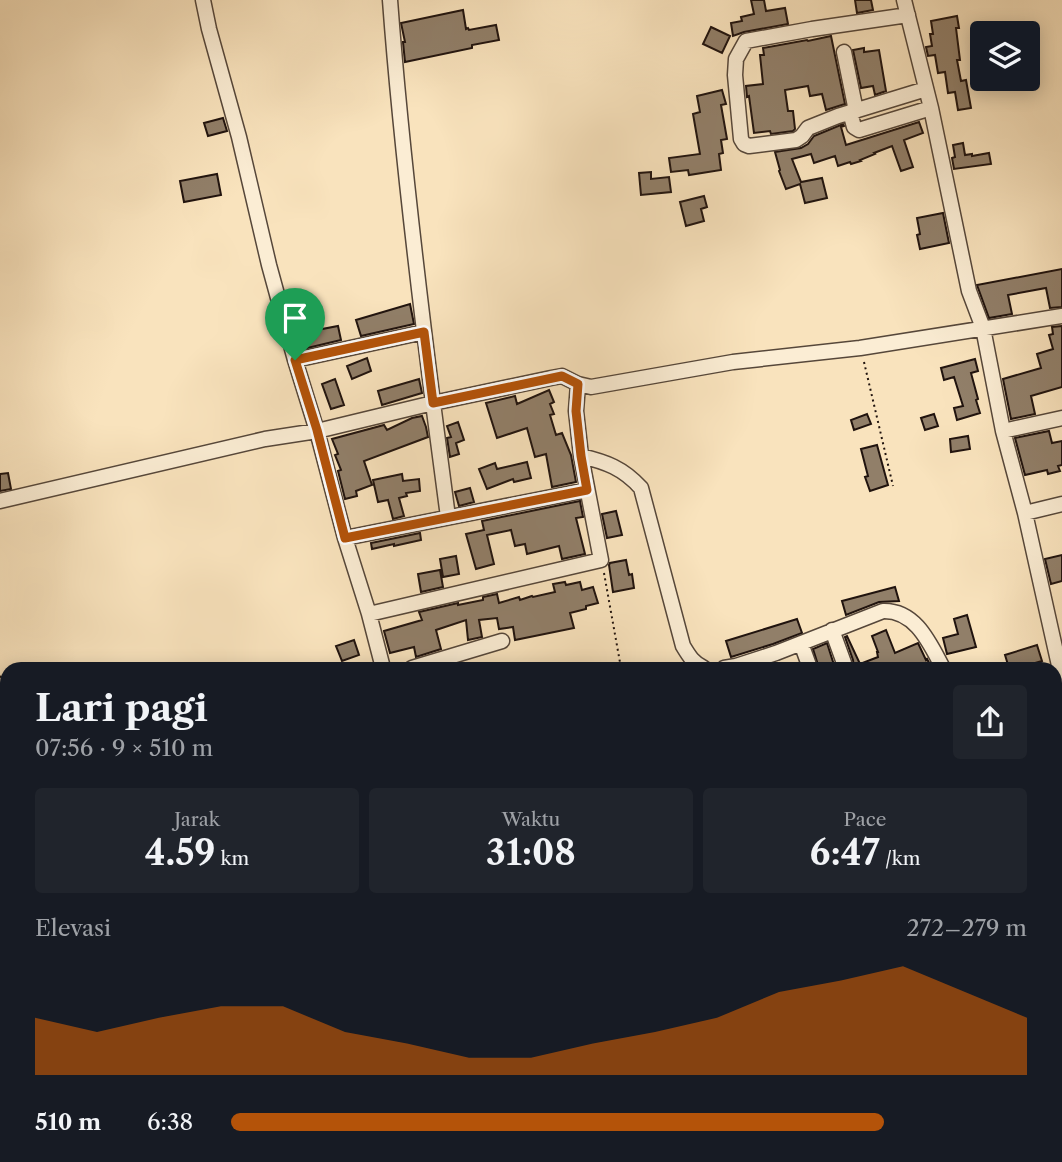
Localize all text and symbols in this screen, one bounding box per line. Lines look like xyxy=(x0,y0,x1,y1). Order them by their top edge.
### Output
map controls xyxy=(970,21,1040,91)
button: layers xyxy=(970,21,1040,91)
pin xyxy=(265,288,325,360)
icon: arrive xyxy=(276,299,314,337)
text: Lari pagi xyxy=(35,684,208,731)
button: share xyxy=(953,685,1027,759)
text: 07:56 · 9 × 510 m xyxy=(35,734,213,762)
text: Jarak xyxy=(174,808,220,831)
text: Waktu xyxy=(502,808,560,831)
text: Pace xyxy=(844,808,886,831)
text: 4.59 xyxy=(145,831,215,874)
text: 31:08 xyxy=(486,831,576,874)
text: 6:47 xyxy=(810,831,880,874)
text: km xyxy=(215,847,249,870)
text: /km xyxy=(880,847,920,870)
text: Elevasi xyxy=(35,914,111,942)
text: 272–279 m xyxy=(907,914,1027,942)
text: 510 m xyxy=(35,1108,101,1136)
text: 6:38 xyxy=(147,1108,193,1136)

